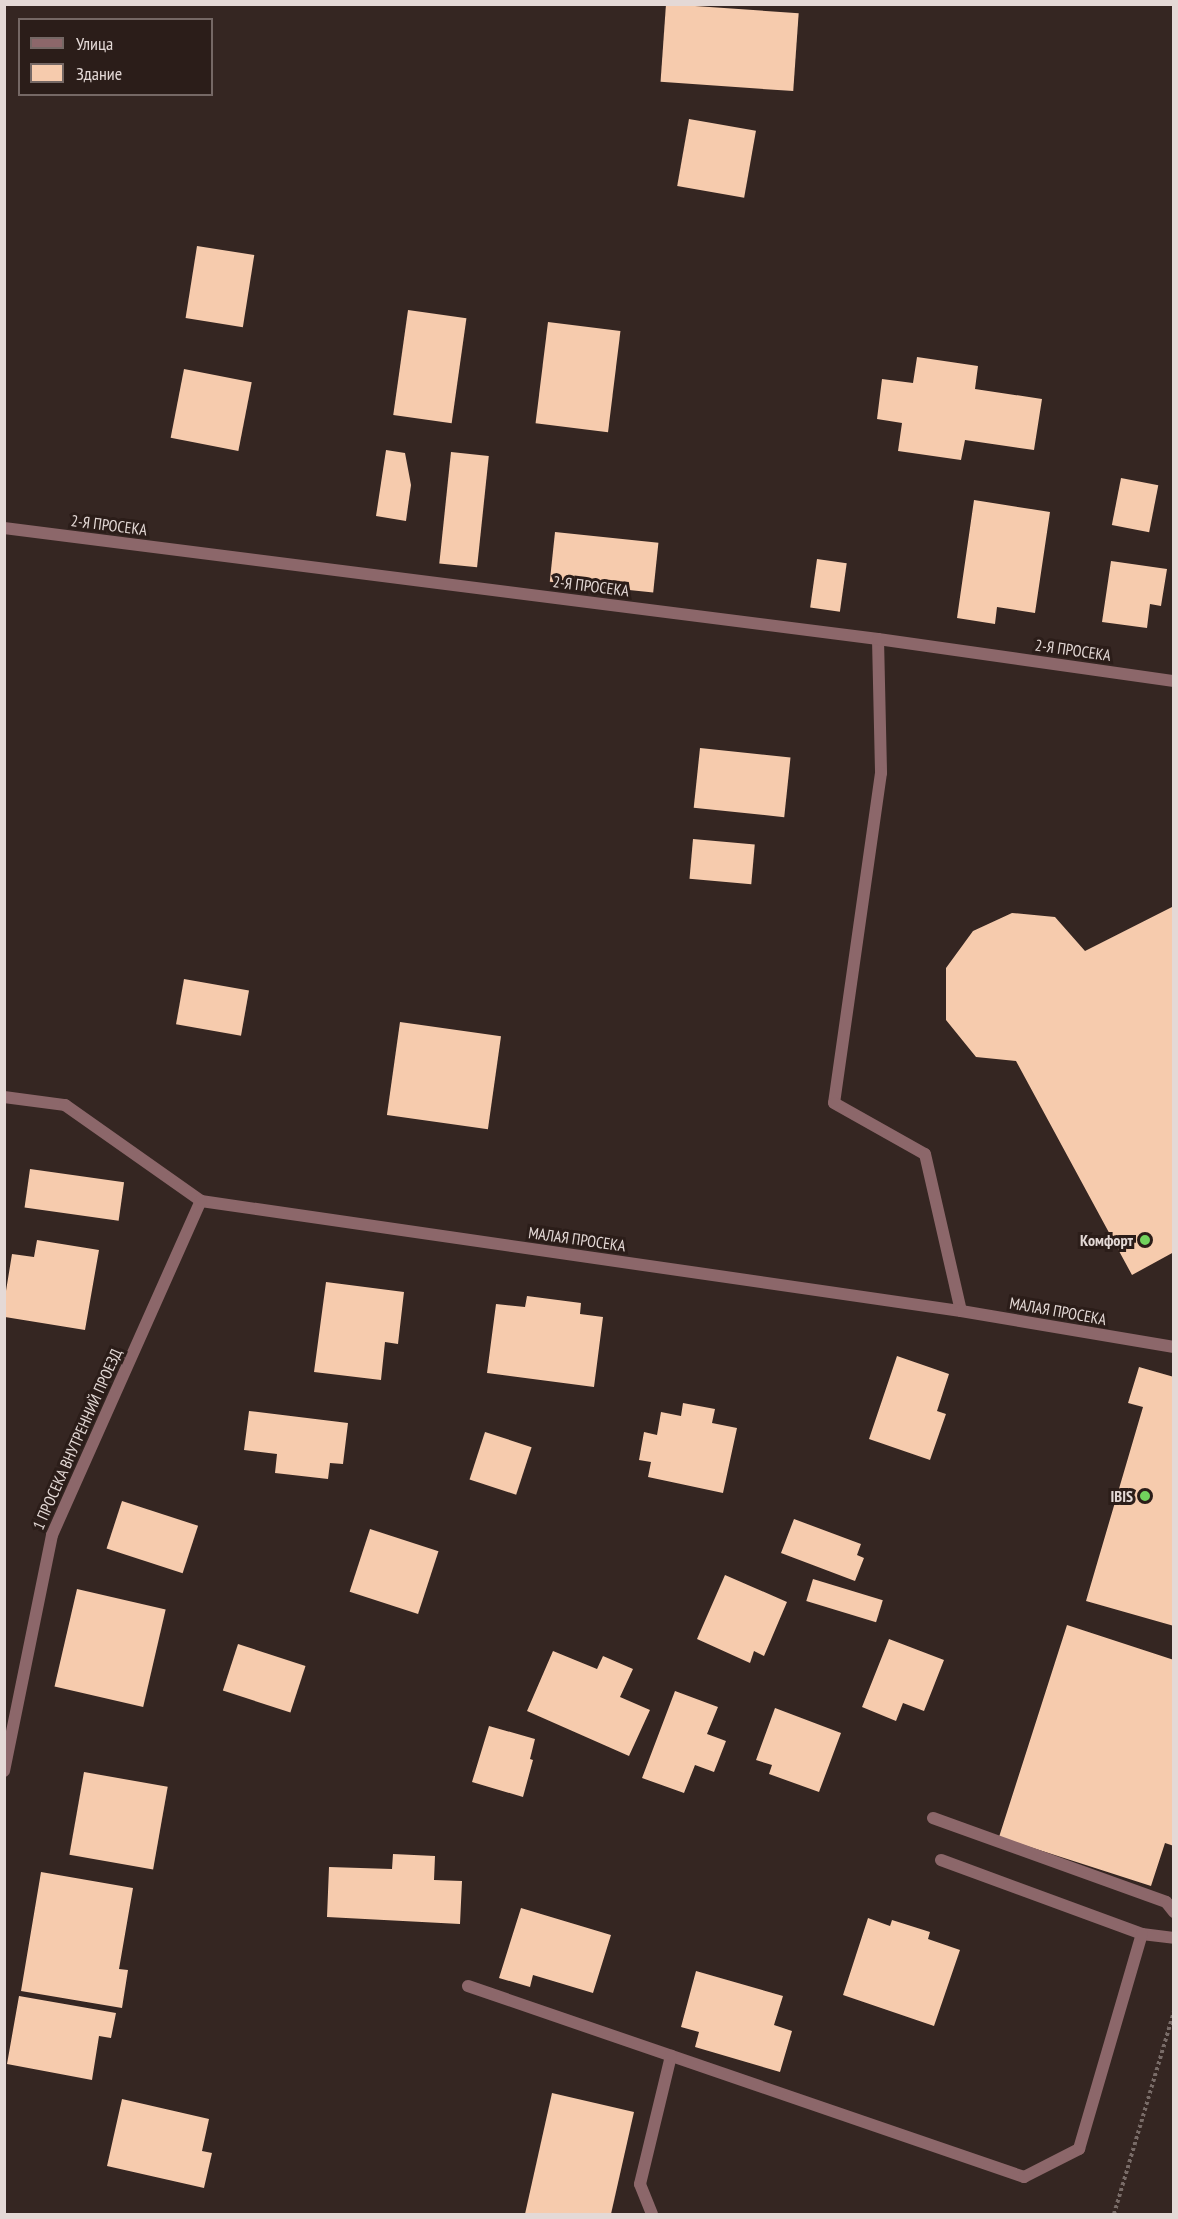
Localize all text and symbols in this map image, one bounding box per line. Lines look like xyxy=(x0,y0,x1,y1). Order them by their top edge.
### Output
legend xyxy=(18,18,213,96)
text: Улица xyxy=(76,32,113,55)
text: Здание xyxy=(76,62,122,85)
street label: 2-Я ПРОСЕКА xyxy=(70,511,148,539)
street label: 2-Я ПРОСЕКА xyxy=(552,572,630,600)
street label: 2-Я ПРОСЕКА xyxy=(1034,635,1112,665)
street label: МАЛАЯ ПРОСЕКА xyxy=(527,1223,627,1255)
place label: Комфорт xyxy=(1080,1230,1133,1250)
marker: Комфорт xyxy=(1138,1233,1152,1247)
street label: МАЛАЯ ПРОСЕКА xyxy=(1008,1293,1108,1329)
street label: 1 ПРОСЕКА ВНУТРЕННИЙ ПРОЕЗД xyxy=(28,1345,126,1533)
place label: IBIS xyxy=(1111,1486,1133,1506)
marker: IBIS xyxy=(1138,1489,1152,1503)

